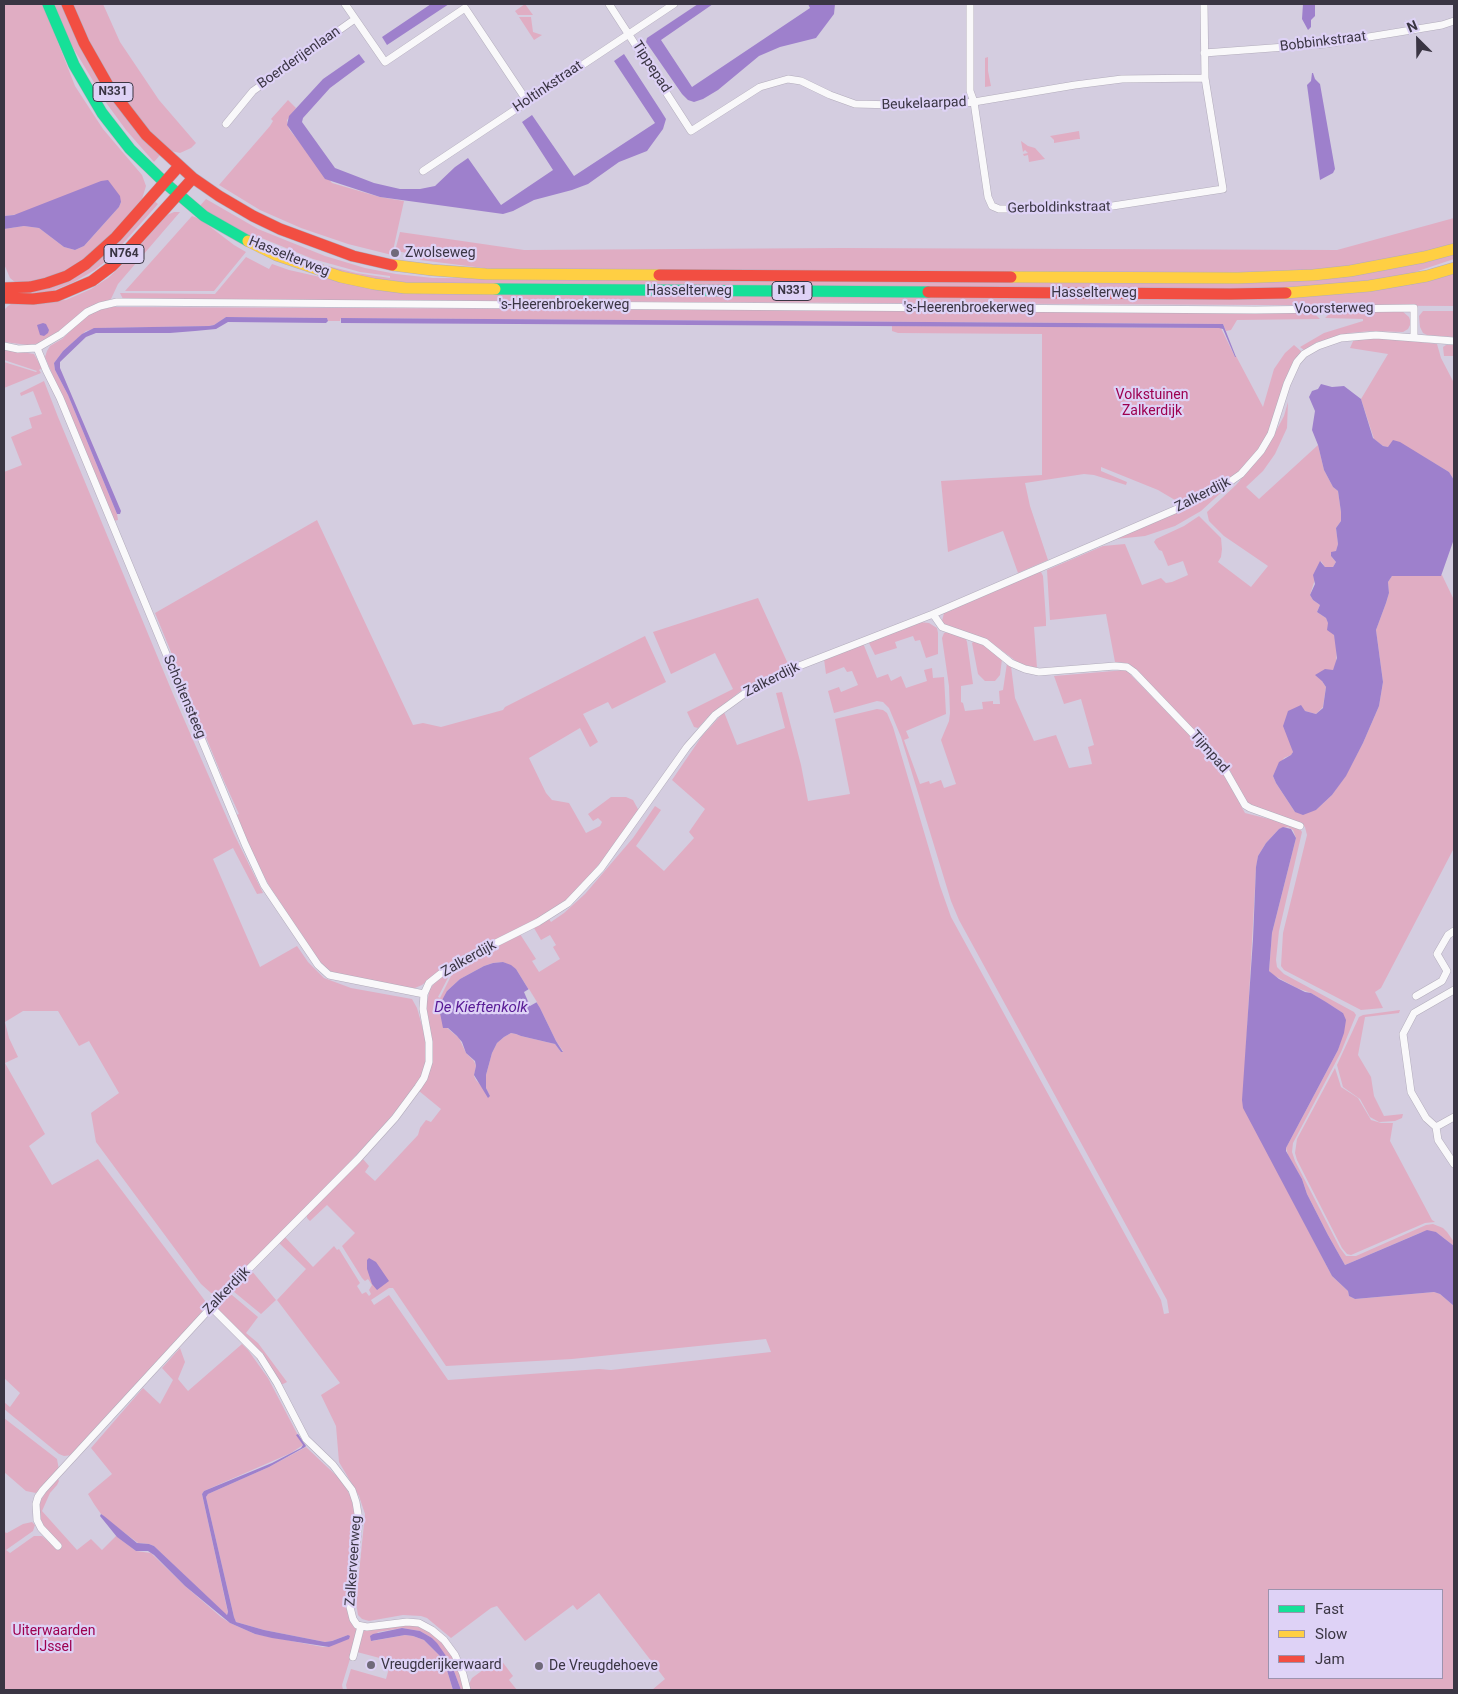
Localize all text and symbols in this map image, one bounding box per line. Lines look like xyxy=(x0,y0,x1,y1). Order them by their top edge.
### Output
north arrow xyxy=(1393,15,1443,65)
text: N xyxy=(1404,17,1420,35)
street label: Boerderijenlaan xyxy=(254,23,344,93)
street label: Bobbinkstraat xyxy=(1279,28,1367,56)
street label: Tippepad xyxy=(628,38,674,96)
street label: Holtinkstraat xyxy=(510,58,586,116)
road number: N331 xyxy=(93,82,133,101)
street label: Beukelaarpad xyxy=(881,94,967,114)
street label: Gerboldinkstraat xyxy=(1007,199,1111,217)
street label: Hasselterweg xyxy=(246,233,332,281)
road number: N764 xyxy=(104,244,144,264)
place label: Zwolseweg xyxy=(405,245,476,261)
marker: Zwolseweg xyxy=(389,247,401,259)
road number: N331 xyxy=(772,282,812,300)
street label: Hasselterweg xyxy=(646,283,732,299)
street label: Hasselterweg xyxy=(1051,285,1137,301)
street label: 's-Heerenbroekerweg xyxy=(499,297,629,313)
street label: 's-Heerenbroekerweg xyxy=(904,300,1034,316)
street label: Voorsterweg xyxy=(1294,300,1374,318)
park label: Volkstuinen Zalkerdijk xyxy=(1116,387,1188,420)
street label: Zalkerdijk xyxy=(1172,474,1234,516)
street label: Scholtensteeg xyxy=(159,653,209,741)
street label: Zalkerdijk xyxy=(741,659,803,701)
street label: Tijmpad xyxy=(1186,727,1232,777)
street label: Zalkerdijk xyxy=(439,937,499,981)
water label: De Kieftenkolk xyxy=(434,999,528,1017)
street label: Zalkerdijk xyxy=(200,1264,254,1318)
street label: Zalkerveerweg xyxy=(342,1515,366,1607)
legend xyxy=(1268,1589,1443,1679)
text: Fast xyxy=(1315,1600,1344,1618)
park label: Uiterwaarden IJssel xyxy=(13,1623,95,1655)
text: Slow xyxy=(1315,1625,1347,1643)
text: Jam xyxy=(1315,1650,1345,1668)
place label: Vreugderijkerwaard xyxy=(381,1657,502,1673)
place label: De Vreugdehoeve xyxy=(549,1658,658,1674)
marker: Vreugderijkerwaard xyxy=(365,1659,377,1671)
marker: De Vreugdehoeve xyxy=(533,1660,545,1672)

